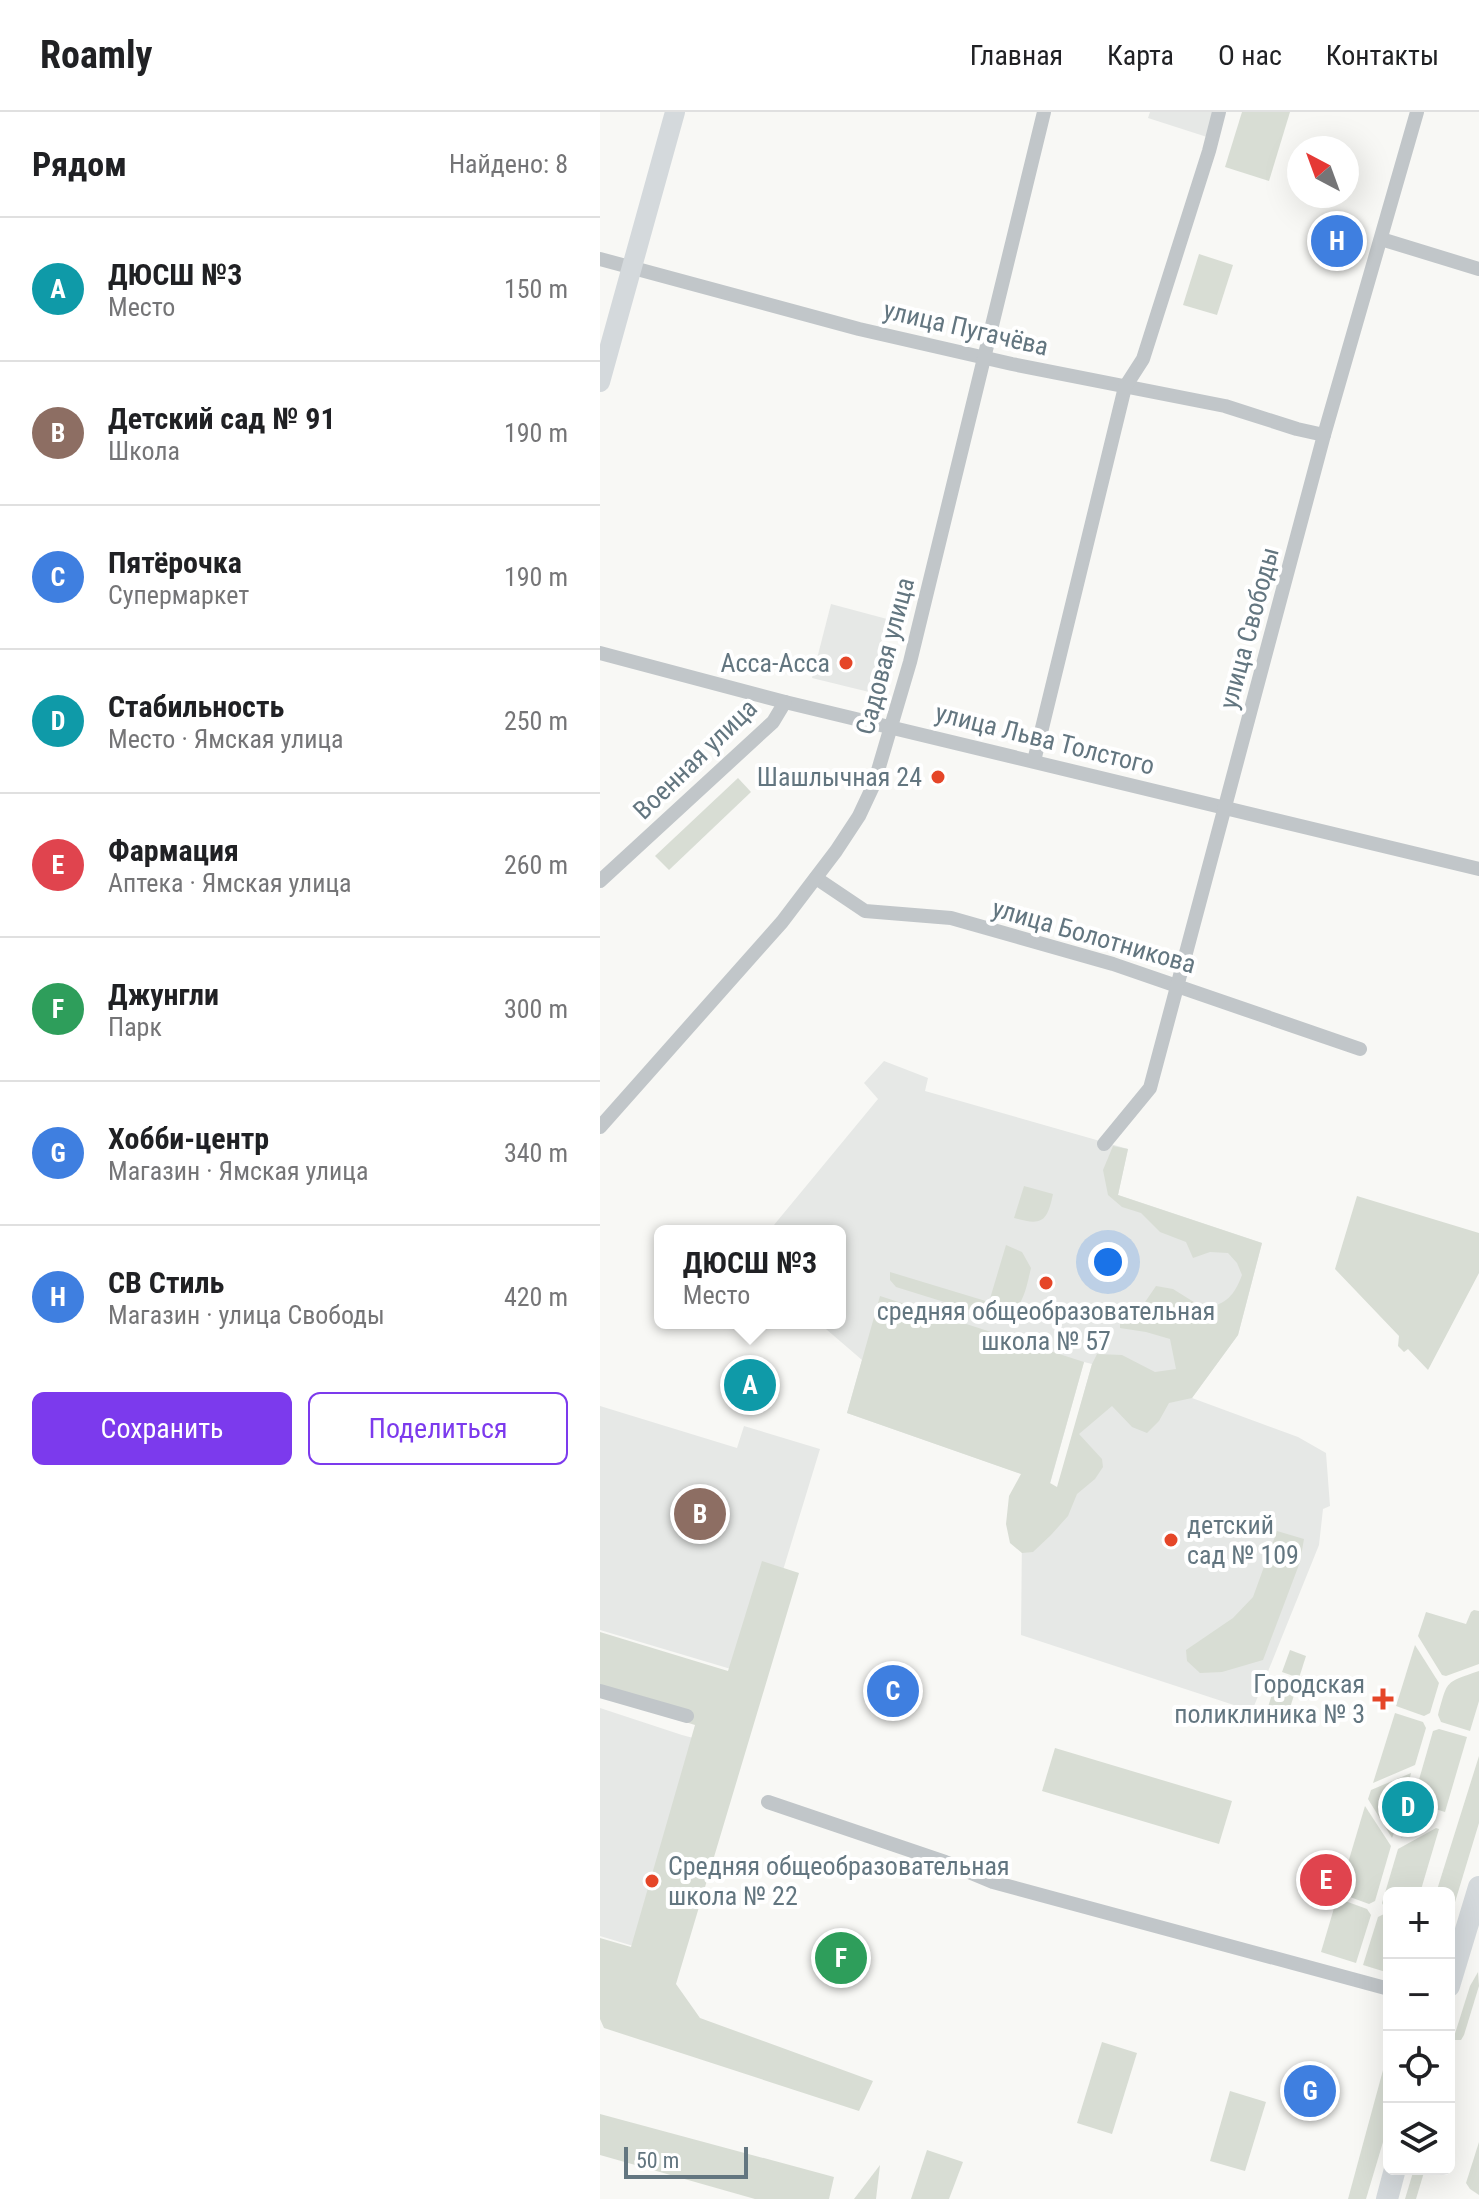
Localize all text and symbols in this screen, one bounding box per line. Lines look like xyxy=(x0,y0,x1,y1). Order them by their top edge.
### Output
text: Roamly xyxy=(40,33,153,77)
text: Главная xyxy=(970,39,1063,72)
text: Карта xyxy=(1107,39,1174,72)
text: О нас xyxy=(1218,39,1282,72)
text: Контакты xyxy=(1326,39,1439,72)
north arrow xyxy=(1287,136,1359,208)
text: Рядом xyxy=(32,144,127,184)
text: Найдено: 8 xyxy=(449,149,568,179)
pin: H xyxy=(1311,211,1363,271)
text: ДЮСШ №3 xyxy=(108,257,242,292)
text: A xyxy=(50,274,66,304)
text: 150 m xyxy=(504,274,568,304)
text: Место xyxy=(108,292,175,322)
street label: улица Пугачёва xyxy=(881,294,1051,362)
text: Детский сад № 91 xyxy=(108,401,336,436)
text: B xyxy=(51,418,65,448)
text: 190 m xyxy=(504,418,568,448)
text: Школа xyxy=(108,436,180,466)
street label: улица Свободы xyxy=(1213,544,1285,712)
text: Пятёрочка xyxy=(108,545,242,580)
text: C xyxy=(51,562,65,592)
text: 190 m xyxy=(504,562,568,592)
street label: Садовая улица xyxy=(850,574,920,738)
text: Супермаркет xyxy=(108,580,249,610)
place label: Асса-Асса xyxy=(721,648,830,678)
marker: Асса-Асса xyxy=(837,654,855,672)
text: Стабильность xyxy=(108,689,284,724)
street label: Военная улица xyxy=(627,693,763,825)
street label: улица Льва Толстого xyxy=(932,697,1158,781)
text: D xyxy=(51,706,65,736)
text: 250 m xyxy=(504,706,568,736)
text: Место · Ямская улица xyxy=(108,724,343,754)
place label: Шашлычная 24 xyxy=(757,762,922,792)
marker: Шашлычная 24 xyxy=(929,768,947,786)
text: Фармация xyxy=(108,833,239,868)
text: E xyxy=(52,850,64,880)
text: 260 m xyxy=(504,850,568,880)
text: Аптека · Ямская улица xyxy=(108,868,351,898)
street label: улица Болотникова xyxy=(989,893,1199,979)
text: Джунгли xyxy=(108,977,219,1012)
text: F xyxy=(52,994,64,1024)
text: 300 m xyxy=(504,994,568,1024)
text: Парк xyxy=(108,1012,162,1042)
text: Хобби-центр xyxy=(108,1121,269,1156)
text: G xyxy=(50,1138,66,1168)
text: 340 m xyxy=(504,1138,568,1168)
text: Магазин · Ямская улица xyxy=(108,1156,368,1186)
popup xyxy=(654,1225,846,1329)
your location xyxy=(1088,1242,1128,1282)
text: ДЮСШ №3 xyxy=(683,1245,817,1280)
text: СВ Стиль xyxy=(108,1265,224,1300)
marker: средняя общеобразовательная школа № 57 xyxy=(1037,1274,1055,1292)
text: Место xyxy=(683,1280,750,1310)
text: H xyxy=(50,1282,66,1312)
text: 420 m xyxy=(504,1282,568,1312)
place label: средняя общеобразовательная школа № 57 xyxy=(877,1296,1215,1356)
text: Магазин · улица Свободы xyxy=(108,1300,385,1330)
pin: A xyxy=(724,1355,776,1415)
button: Сохранить xyxy=(32,1392,292,1465)
button: Поделиться xyxy=(308,1392,568,1465)
pin: B xyxy=(674,1484,726,1544)
place label: детский сад № 109 xyxy=(1187,1510,1299,1570)
marker: детский сад № 109 xyxy=(1162,1531,1180,1549)
pin: C xyxy=(867,1661,919,1721)
place label: Городская поликлиника № 3 xyxy=(1174,1669,1365,1729)
marker: Городская поликлиника № 3 xyxy=(1372,1688,1394,1710)
pin: D xyxy=(1382,1777,1434,1837)
pin: E xyxy=(1300,1850,1352,1910)
place label: Средняя общеобразовательная школа № 22 xyxy=(668,1851,1009,1911)
marker: Средняя общеобразовательная школа № 22 xyxy=(643,1872,661,1890)
map controls xyxy=(1383,1887,1455,2175)
button: + xyxy=(1383,1887,1455,1959)
pin: F xyxy=(815,1928,867,1988)
button: − xyxy=(1383,1959,1455,2031)
button: locate xyxy=(1383,2031,1455,2103)
pin: G xyxy=(1284,2061,1336,2121)
button: layers xyxy=(1383,2103,1455,2175)
scale bar xyxy=(624,2143,748,2179)
text: 50 m xyxy=(636,2148,679,2173)

